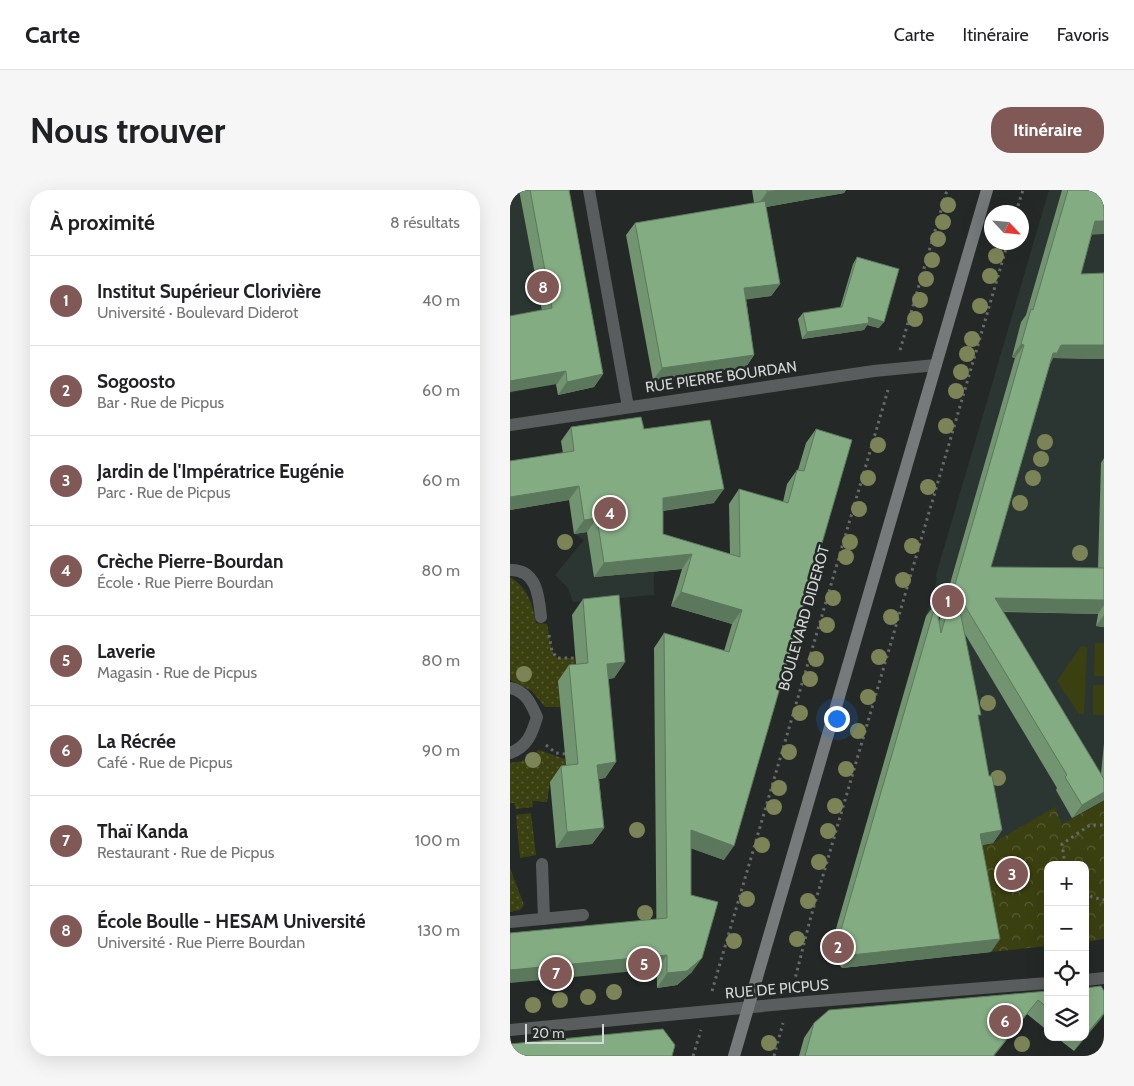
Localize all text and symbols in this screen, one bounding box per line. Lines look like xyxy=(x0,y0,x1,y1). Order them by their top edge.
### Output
text: Carte xyxy=(25,20,80,49)
text: Carte xyxy=(894,24,934,46)
text: Itinéraire xyxy=(962,24,1029,46)
text: Favoris xyxy=(1057,24,1109,46)
button: Itinéraire xyxy=(991,107,1104,153)
text: Nous trouver xyxy=(30,109,225,152)
north arrow xyxy=(984,205,1029,250)
text: À proximité xyxy=(50,210,155,235)
text: 8 résultats xyxy=(390,213,460,232)
pin: 8 xyxy=(527,268,559,306)
text: Institut Supérieur Clorivière xyxy=(97,280,321,303)
text: 1 xyxy=(63,291,69,310)
text: 40 m xyxy=(422,291,460,310)
text: Université · Boulevard Diderot xyxy=(97,303,298,322)
street label: RUE PIERRE BOURDAN xyxy=(644,357,798,397)
text: Sogoosto xyxy=(97,370,175,393)
text: 2 xyxy=(62,381,70,400)
text: 60 m xyxy=(422,381,460,400)
text: Bar · Rue de Picpus xyxy=(97,393,224,412)
text: Jardin de l'Impératrice Eugénie xyxy=(97,460,344,483)
text: 3 xyxy=(62,471,70,490)
text: 60 m xyxy=(422,471,460,490)
text: Parc · Rue de Picpus xyxy=(97,483,231,502)
pin: 4 xyxy=(594,494,626,532)
street label: BOULEVARD DIDEROT xyxy=(775,543,833,693)
text: Crèche Pierre-Bourdan xyxy=(97,550,283,573)
text: 4 xyxy=(61,561,71,580)
text: 80 m xyxy=(422,561,460,580)
text: École · Rue Pierre Bourdan xyxy=(97,573,274,592)
pin: 1 xyxy=(932,582,964,620)
text: Laverie xyxy=(97,640,155,663)
text: 5 xyxy=(62,651,70,670)
text: 80 m xyxy=(422,651,460,670)
text: Magasin · Rue de Picpus xyxy=(97,663,257,682)
your location xyxy=(824,706,850,732)
text: La Récrée xyxy=(97,730,176,753)
text: 6 xyxy=(62,741,71,760)
text: 90 m xyxy=(422,741,460,760)
text: Café · Rue de Picpus xyxy=(97,753,233,772)
text: Thaï Kanda xyxy=(97,820,188,843)
text: 7 xyxy=(62,831,70,850)
text: 100 m xyxy=(415,831,460,850)
text: Restaurant · Rue de Picpus xyxy=(97,843,274,862)
pin: 3 xyxy=(996,855,1028,893)
map controls xyxy=(1044,861,1089,1041)
button: + xyxy=(1044,861,1089,906)
button: − xyxy=(1044,906,1089,951)
text: École Boulle - HESAM Université xyxy=(97,910,366,933)
text: 8 xyxy=(61,921,71,940)
text: 130 m xyxy=(417,921,460,940)
pin: 2 xyxy=(822,928,854,966)
text: Université · Rue Pierre Bourdan xyxy=(97,933,305,952)
pin: 5 xyxy=(628,945,660,983)
button: locate xyxy=(1044,951,1089,996)
pin: 7 xyxy=(540,954,572,992)
street label: RUE DE PICPUS xyxy=(724,975,830,1002)
button: layers xyxy=(1044,996,1089,1041)
pin: 6 xyxy=(989,1002,1021,1040)
scale bar xyxy=(525,1021,604,1044)
text: 20 m xyxy=(532,1024,565,1042)

